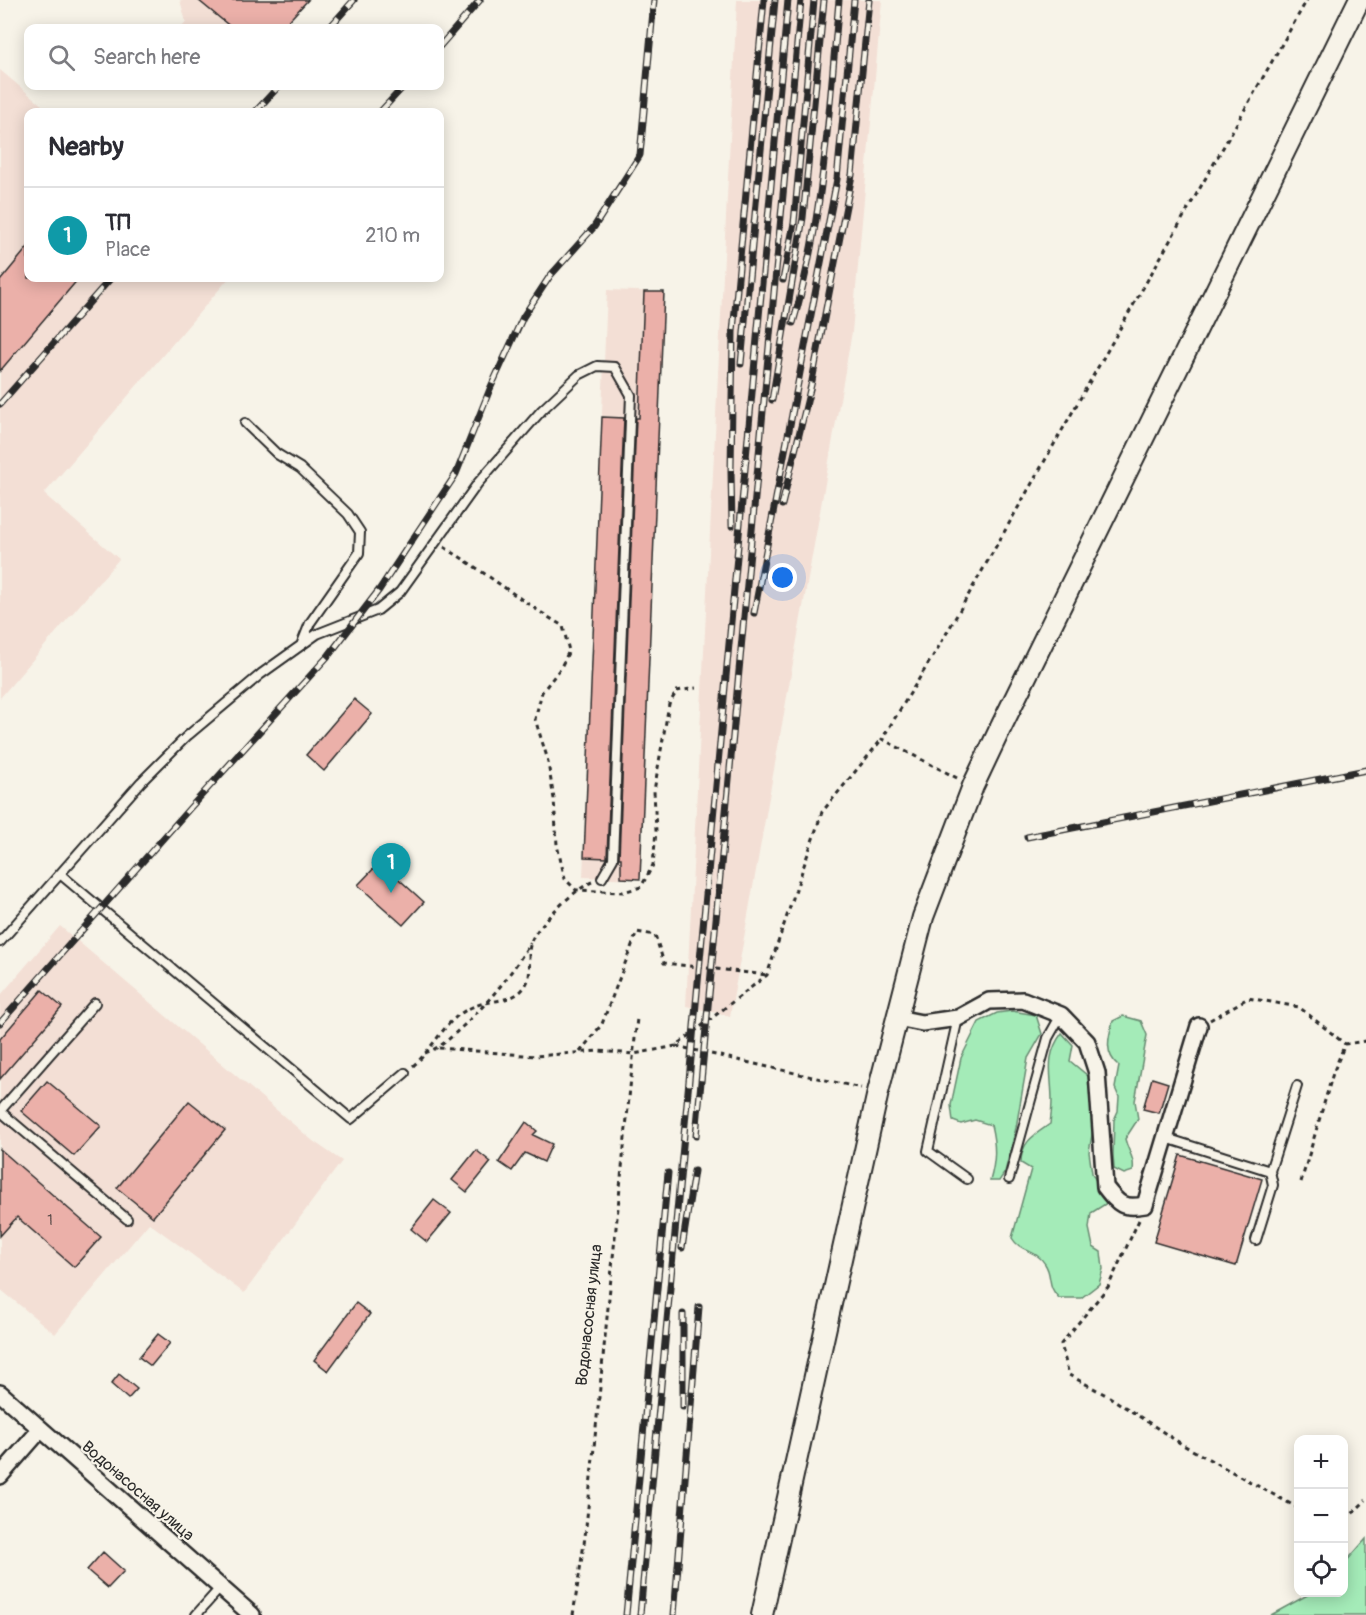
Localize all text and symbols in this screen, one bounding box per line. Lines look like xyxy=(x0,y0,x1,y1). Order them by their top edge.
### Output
search box xyxy=(24,24,444,90)
icon: search xyxy=(45,41,78,74)
text: Search here xyxy=(93,43,200,71)
text: Nearby xyxy=(48,131,124,163)
text: ТП xyxy=(105,209,130,237)
text: 1 xyxy=(64,223,71,248)
text: 210 m xyxy=(365,223,420,248)
text: Place xyxy=(105,237,150,262)
your location xyxy=(768,563,797,592)
pin: 1 xyxy=(372,844,410,893)
house number: 1 xyxy=(47,1212,53,1229)
street label: Водонасосная улица xyxy=(572,1243,606,1387)
map controls xyxy=(1294,1435,1348,1597)
button: + xyxy=(1294,1435,1348,1489)
street label: Водонасосная улица xyxy=(78,1437,198,1545)
button: − xyxy=(1294,1489,1348,1543)
button: locate xyxy=(1294,1543,1348,1597)

